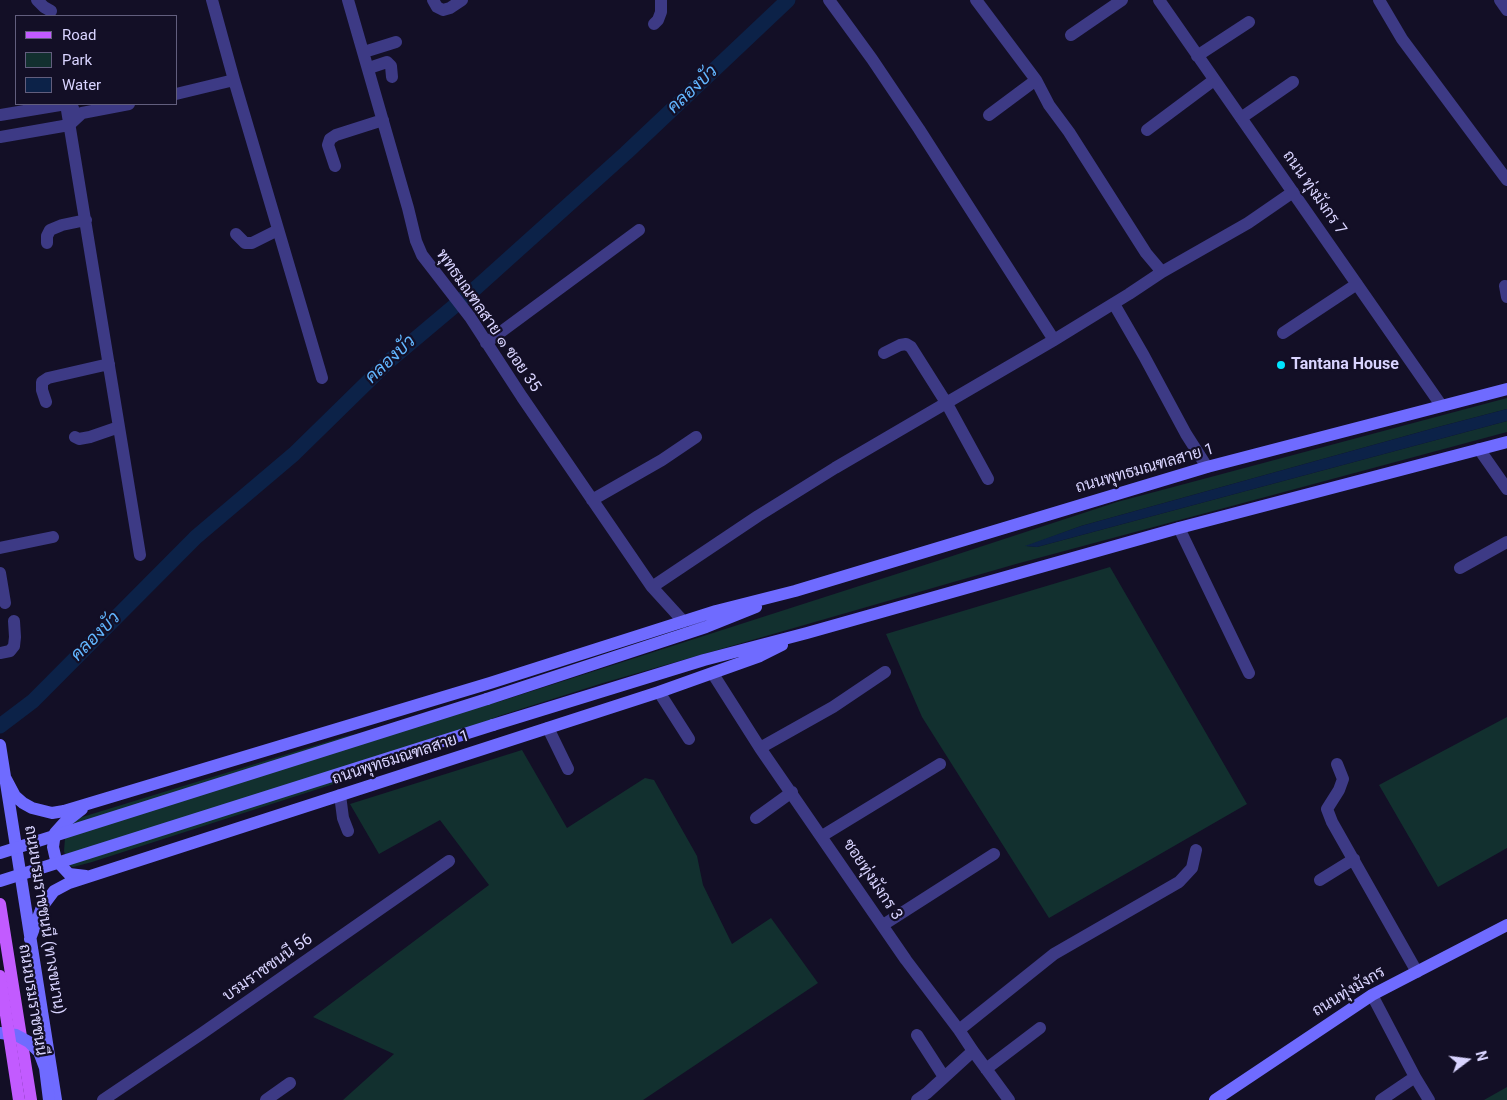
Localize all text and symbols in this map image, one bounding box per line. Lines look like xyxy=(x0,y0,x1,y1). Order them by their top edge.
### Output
legend xyxy=(15,15,178,105)
text: Road xyxy=(62,26,96,44)
text: Park xyxy=(62,51,92,69)
water label: คลองบัว xyxy=(663,61,723,119)
text: Water xyxy=(62,76,101,94)
street label: ถนน ทุ่งมังกร 7 xyxy=(1278,147,1350,239)
street label: พุทธมณฑลสาย ๑ ซอย 35 xyxy=(431,246,545,396)
water label: คลองบัว xyxy=(361,331,421,389)
place label: Tantana House xyxy=(1291,355,1399,375)
marker: Tantana House xyxy=(1275,359,1287,371)
street label: ถนนพุทธมณฑลสาย 1 xyxy=(1073,440,1217,498)
water label: คลองบัว xyxy=(67,608,125,666)
street label: ถนนพุทธมณฑลสาย 1 xyxy=(330,727,472,789)
street label: ถนนบรมราชชนนี (ทางขนาน) xyxy=(20,824,68,1016)
street label: ซอยทุ่งมังกร 3 xyxy=(838,836,906,924)
street label: บรมราชชนนี 56 xyxy=(219,930,317,1006)
street label: ถนนบรมราชชนนี xyxy=(14,943,50,1057)
street label: ถนนทุ่งมังกร xyxy=(1309,963,1389,1021)
north arrow xyxy=(1442,1035,1492,1085)
text: N xyxy=(1472,1049,1490,1063)

